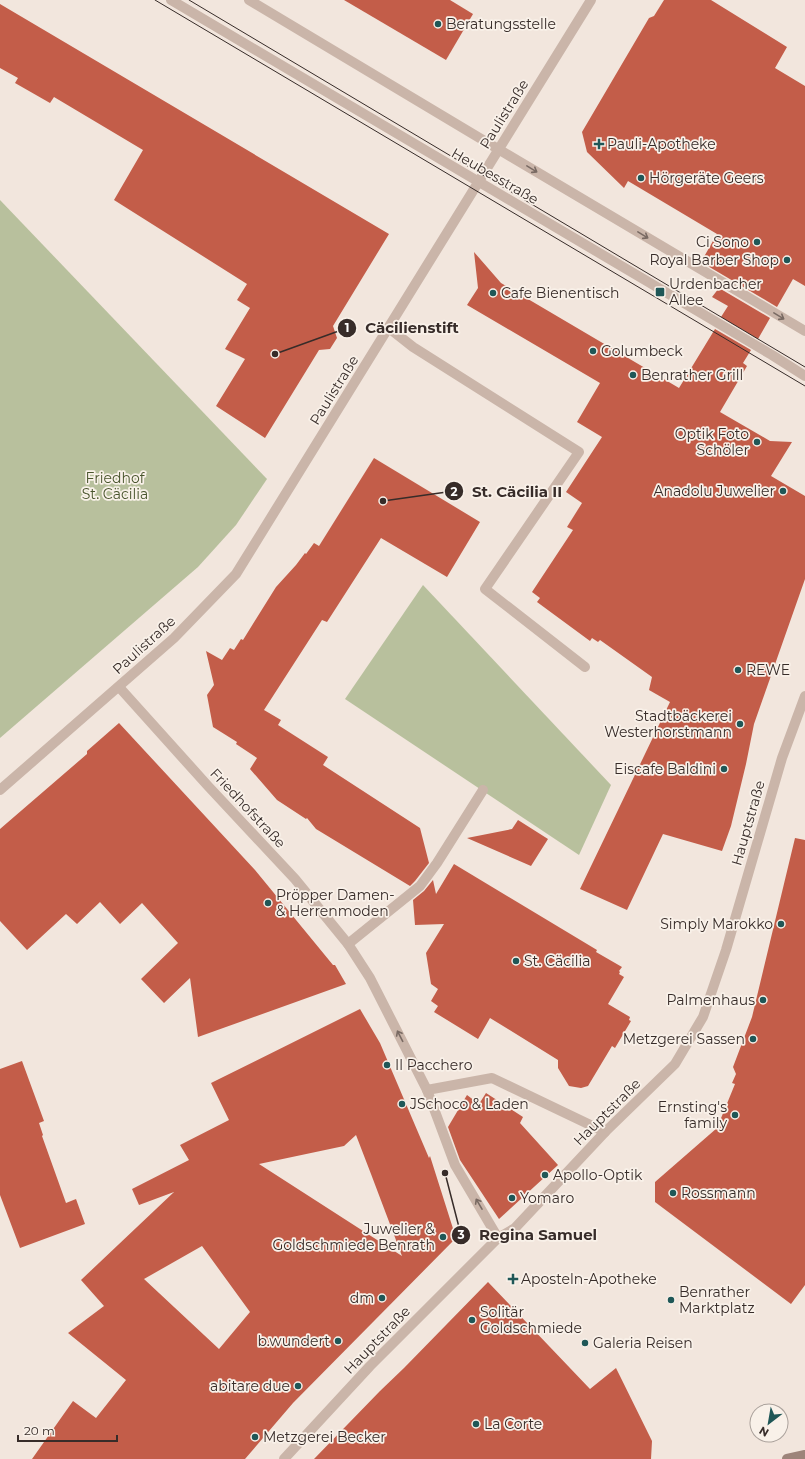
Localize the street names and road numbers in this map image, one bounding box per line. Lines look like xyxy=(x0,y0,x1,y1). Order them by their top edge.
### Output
street label: Paulistraße xyxy=(476,76,532,152)
street label: Heubesstraße xyxy=(448,144,542,208)
street label: Paulistraße xyxy=(306,352,362,428)
street label: Paulistraße xyxy=(109,612,179,678)
street label: Friedhofstraße xyxy=(206,764,290,852)
street label: Hauptstraße xyxy=(727,778,769,868)
street label: Hauptstraße xyxy=(570,1075,644,1149)
street label: Hauptstraße xyxy=(340,1302,414,1378)

